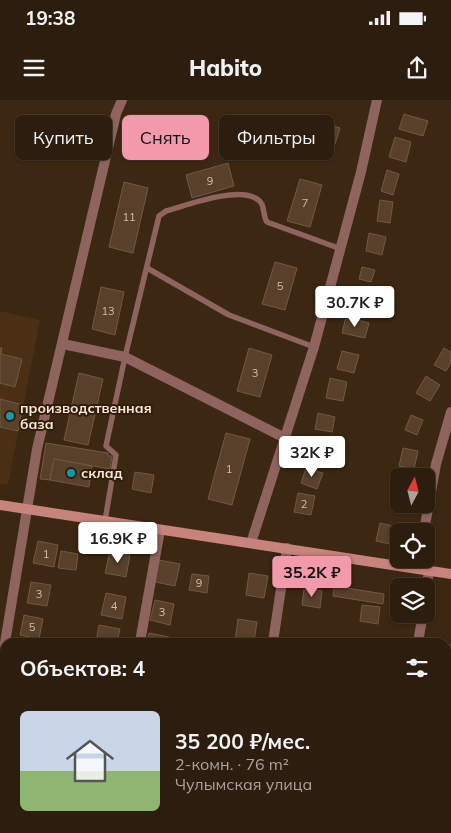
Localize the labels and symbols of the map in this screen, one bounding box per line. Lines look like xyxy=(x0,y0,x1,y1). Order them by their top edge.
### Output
house number: 9 xyxy=(207,174,213,188)
house number: 7 xyxy=(302,196,308,210)
house number: 11 xyxy=(122,210,136,224)
house number: 5 xyxy=(277,279,284,293)
pin: 30.7K ₽ xyxy=(309,286,401,328)
house number: 13 xyxy=(101,304,115,318)
house number: 3 xyxy=(252,366,258,380)
place label: производственная база xyxy=(20,399,152,433)
marker: производственная база xyxy=(4,410,16,422)
pin: 32K ₽ xyxy=(277,436,347,478)
house number: 1 xyxy=(226,462,232,476)
place label: склад xyxy=(81,464,123,482)
marker: склад xyxy=(65,467,77,479)
north arrow xyxy=(390,468,435,512)
house number: 2 xyxy=(301,497,308,511)
pin: 16.9K ₽ xyxy=(72,522,164,564)
house number: 1 xyxy=(43,547,49,561)
pin: 35.2K ₽ xyxy=(266,556,358,598)
house number: 9 xyxy=(196,576,202,590)
house number: 3 xyxy=(36,587,42,601)
house number: 4 xyxy=(111,599,118,613)
house number: 3 xyxy=(159,605,165,619)
house number: 5 xyxy=(29,620,36,634)

